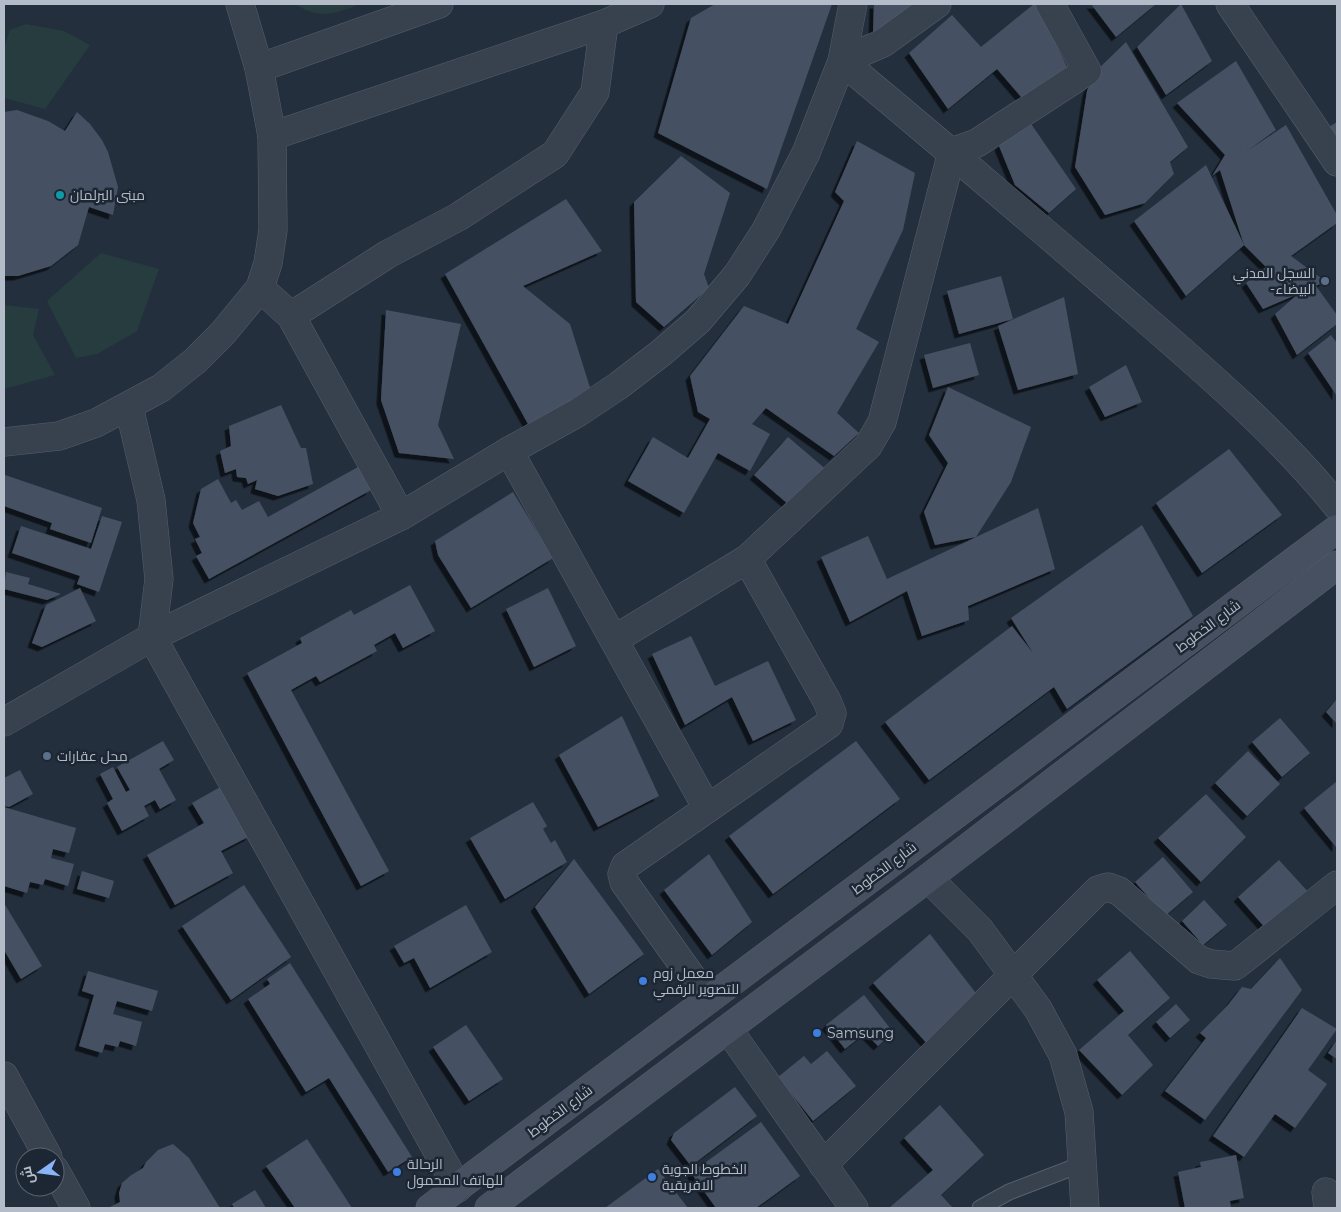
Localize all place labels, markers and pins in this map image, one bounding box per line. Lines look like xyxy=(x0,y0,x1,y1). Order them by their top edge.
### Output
place label: مبنى البرلمان xyxy=(70,186,145,204)
marker: مبنى البرلمان xyxy=(54,189,66,201)
place label: السجل المدني -البيضاء xyxy=(1233,264,1315,298)
marker: السجل المدني -البيضاء xyxy=(1319,275,1331,287)
place label: محل عقارات xyxy=(57,747,128,765)
marker: محل عقارات xyxy=(41,750,53,762)
place label: معمل زوم للتصوير الرقمي xyxy=(653,964,739,1001)
marker: معمل زوم للتصوير الرقمي xyxy=(637,975,649,987)
place label: Samsung xyxy=(827,1024,894,1042)
marker: Samsung xyxy=(811,1027,823,1039)
place label: الرحالة للهاتف المحمول xyxy=(407,1155,503,1189)
place label: الخطوط الجوية الافريقية xyxy=(662,1160,747,1194)
marker: الرحالة للهاتف المحمول xyxy=(391,1166,403,1178)
marker: الخطوط الجوية الافريقية xyxy=(646,1171,658,1183)

